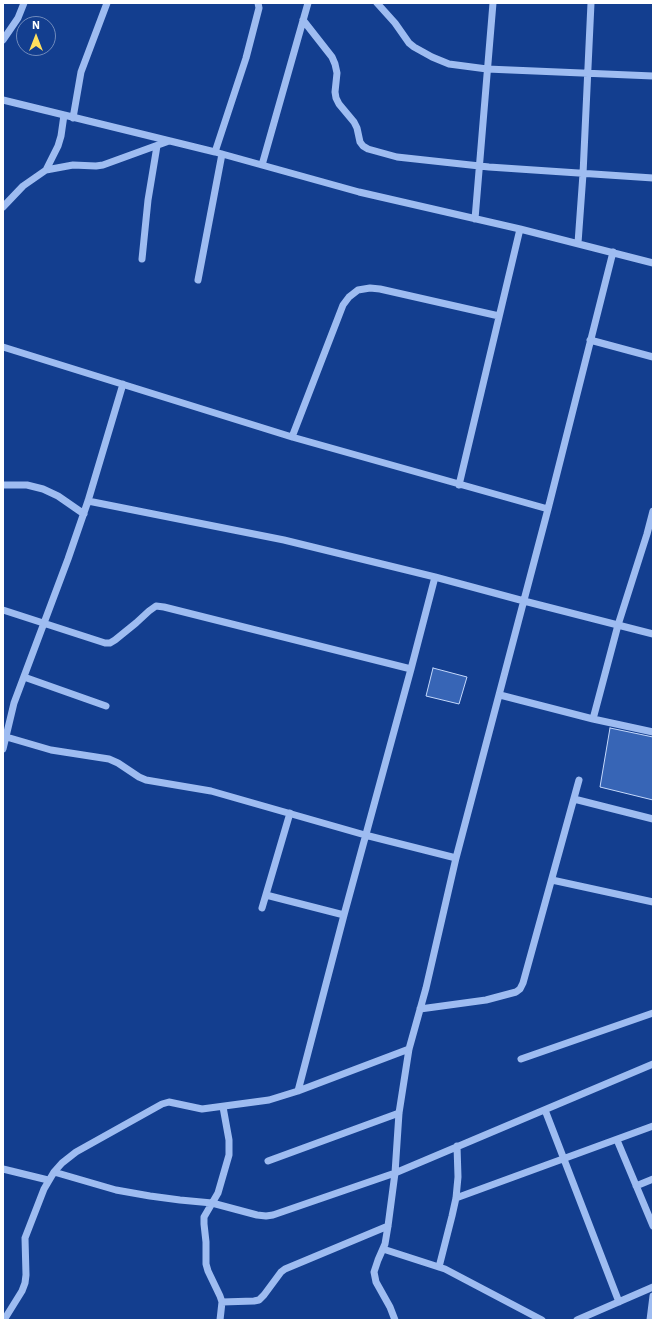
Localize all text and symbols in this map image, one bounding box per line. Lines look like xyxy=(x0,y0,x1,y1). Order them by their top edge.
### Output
north arrow xyxy=(16,16,56,56)
text: N xyxy=(32,18,40,32)

